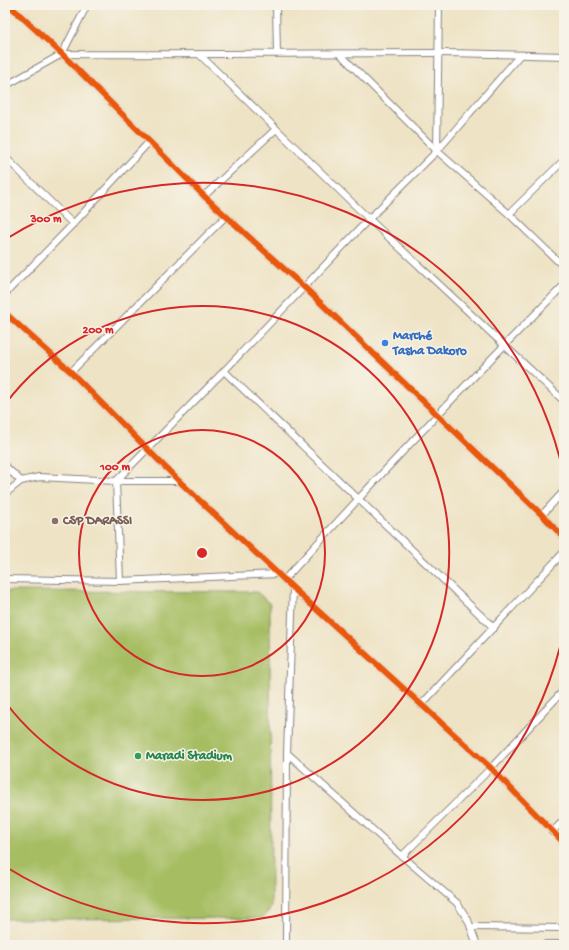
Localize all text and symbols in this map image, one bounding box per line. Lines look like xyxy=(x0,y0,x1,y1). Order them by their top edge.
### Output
text: 300 m xyxy=(29,213,62,227)
text: 200 m xyxy=(83,324,114,338)
place label: Marché Tasha Dakoro xyxy=(392,329,467,359)
marker: Marché Tasha Dakoro xyxy=(380,338,390,348)
text: 100 m xyxy=(99,461,130,475)
place label: CSP DARASSI xyxy=(62,514,132,529)
marker: CSP DARASSI xyxy=(50,516,60,526)
centre of rings xyxy=(195,546,209,560)
place label: Maradi Stadium xyxy=(146,749,233,764)
marker: Maradi Stadium xyxy=(133,751,143,761)

